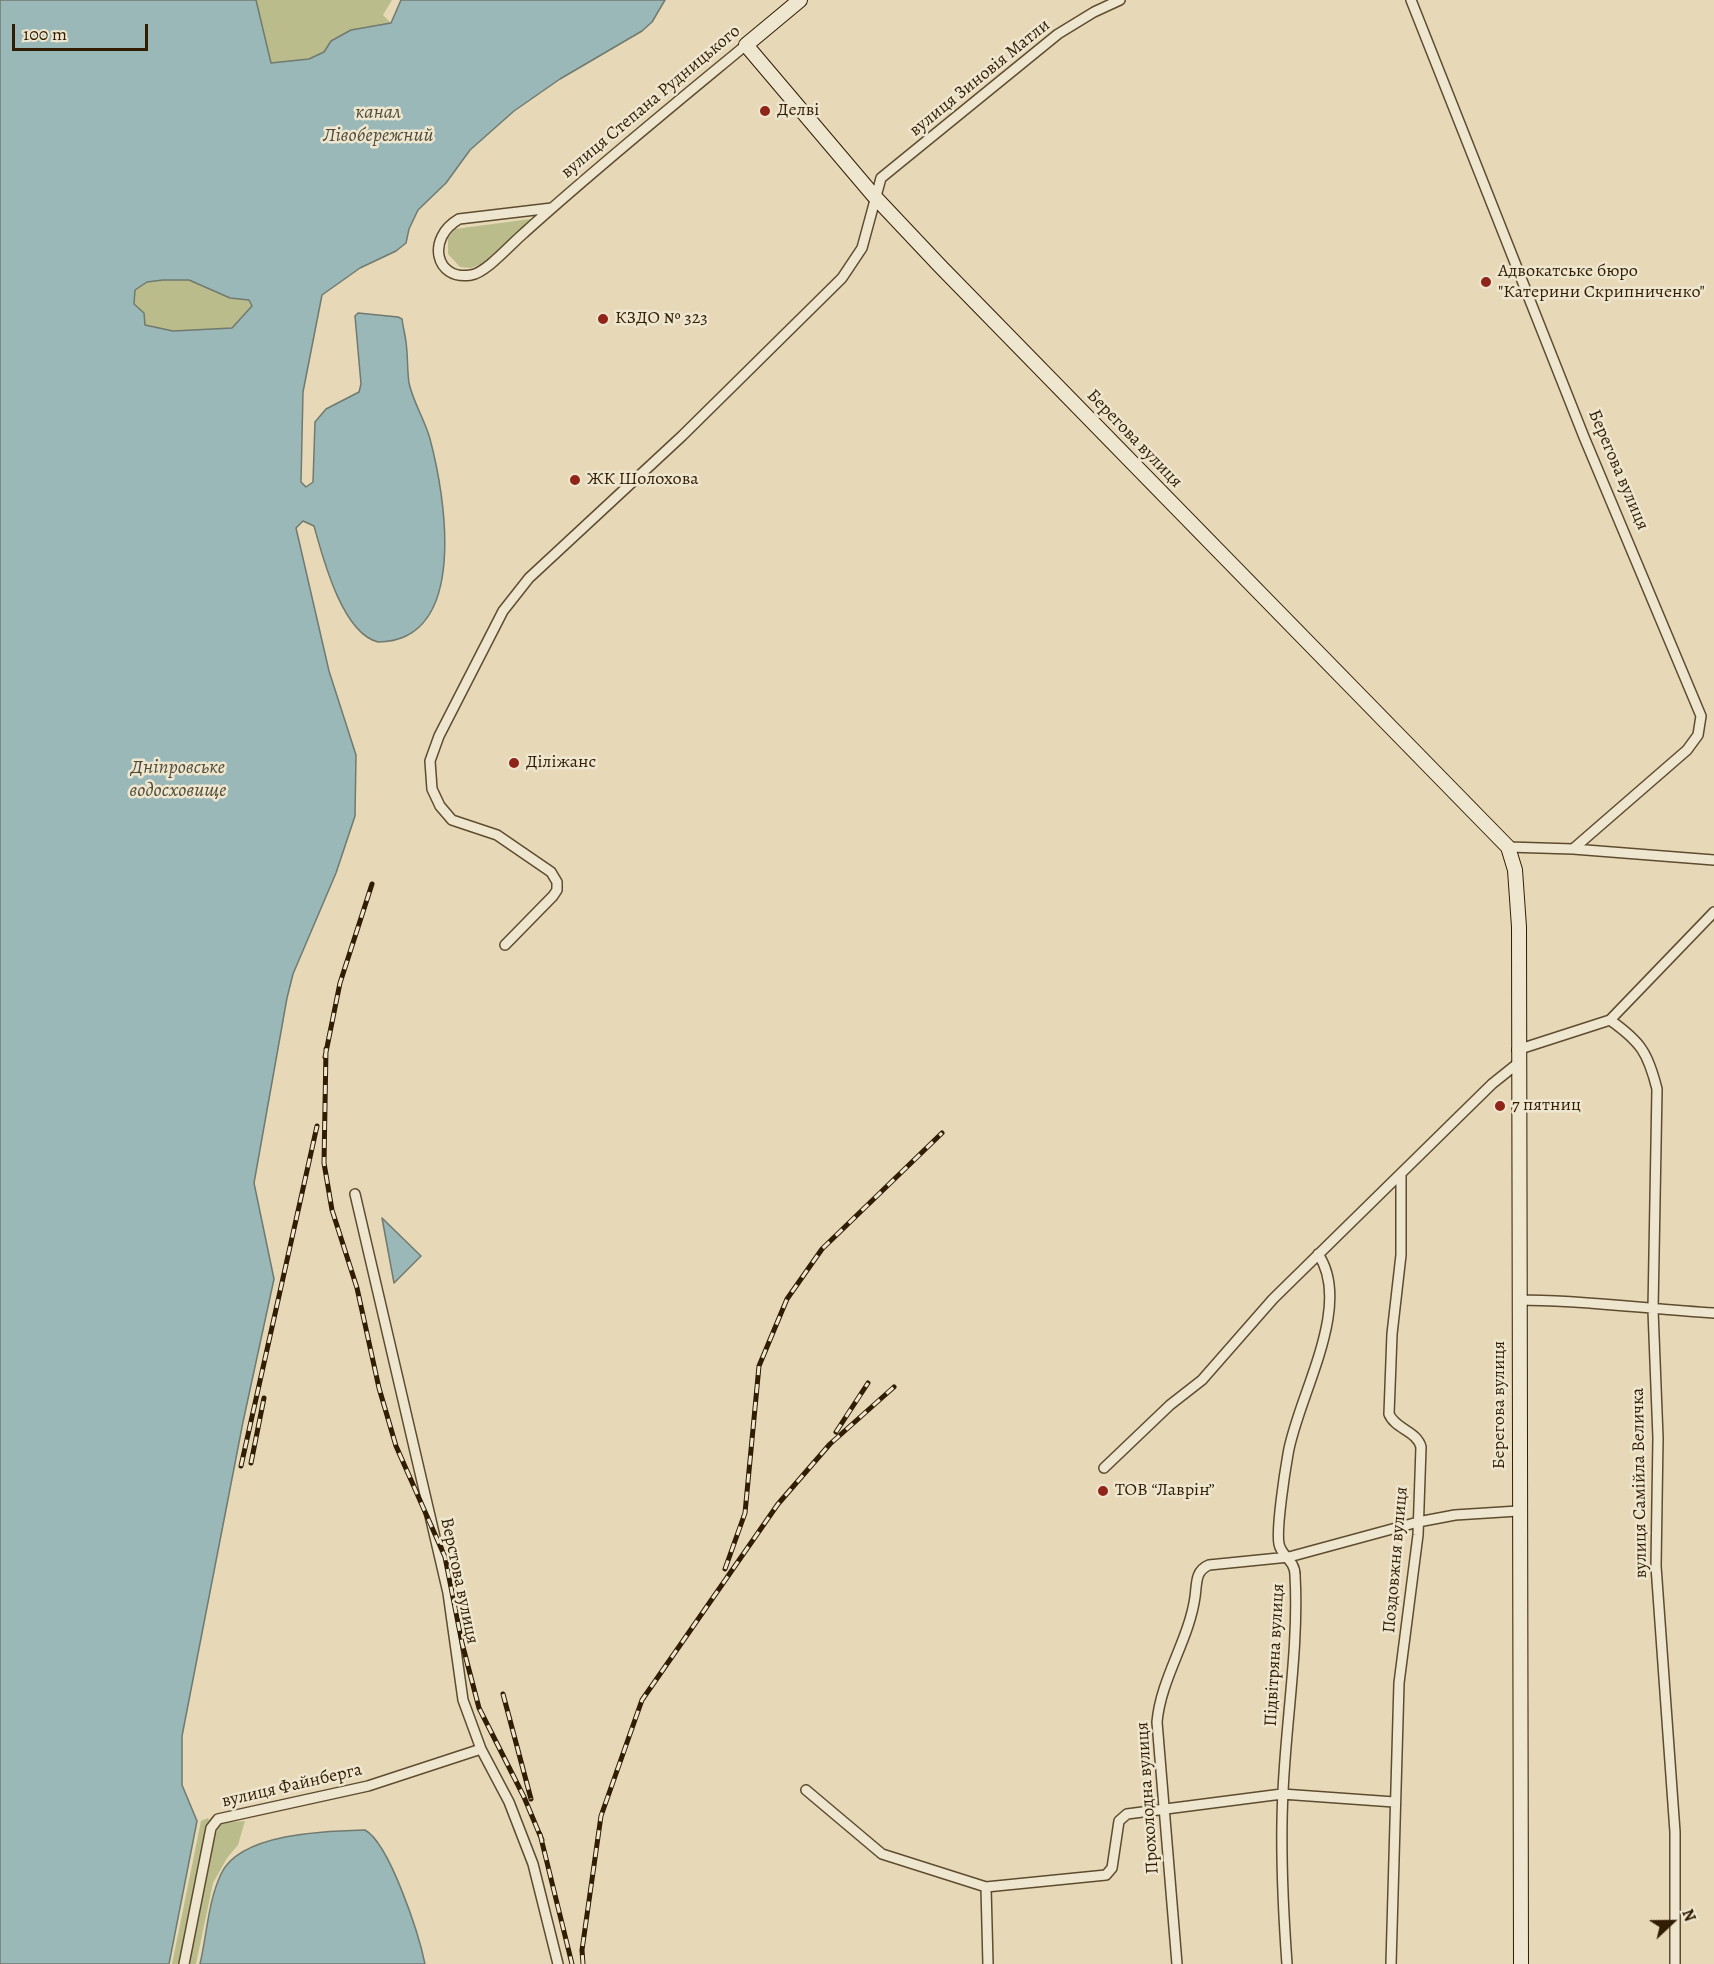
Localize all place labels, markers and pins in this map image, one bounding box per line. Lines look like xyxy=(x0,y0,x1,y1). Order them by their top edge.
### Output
place label: Делві xyxy=(777,100,819,122)
marker: Делві xyxy=(758,104,772,118)
place label: Адвокатське бюро "Катерини Скрипниченко" xyxy=(1498,261,1705,304)
marker: Адвокатське бюро "Катерини Скрипниченко" xyxy=(1479,275,1493,289)
place label: КЗДО № 323 xyxy=(615,308,708,330)
marker: КЗДО № 323 xyxy=(596,312,610,326)
place label: ЖК Шолохова xyxy=(587,469,699,491)
marker: ЖК Шолохова xyxy=(568,473,582,487)
place label: Діліжанс xyxy=(526,752,596,774)
marker: Діліжанс xyxy=(507,756,521,770)
place label: 7 пятниц xyxy=(1512,1095,1581,1117)
marker: 7 пятниц xyxy=(1493,1099,1507,1113)
place label: ТОВ “Лаврін” xyxy=(1115,1480,1215,1502)
marker: ТОВ “Лаврін” xyxy=(1096,1484,1110,1498)

